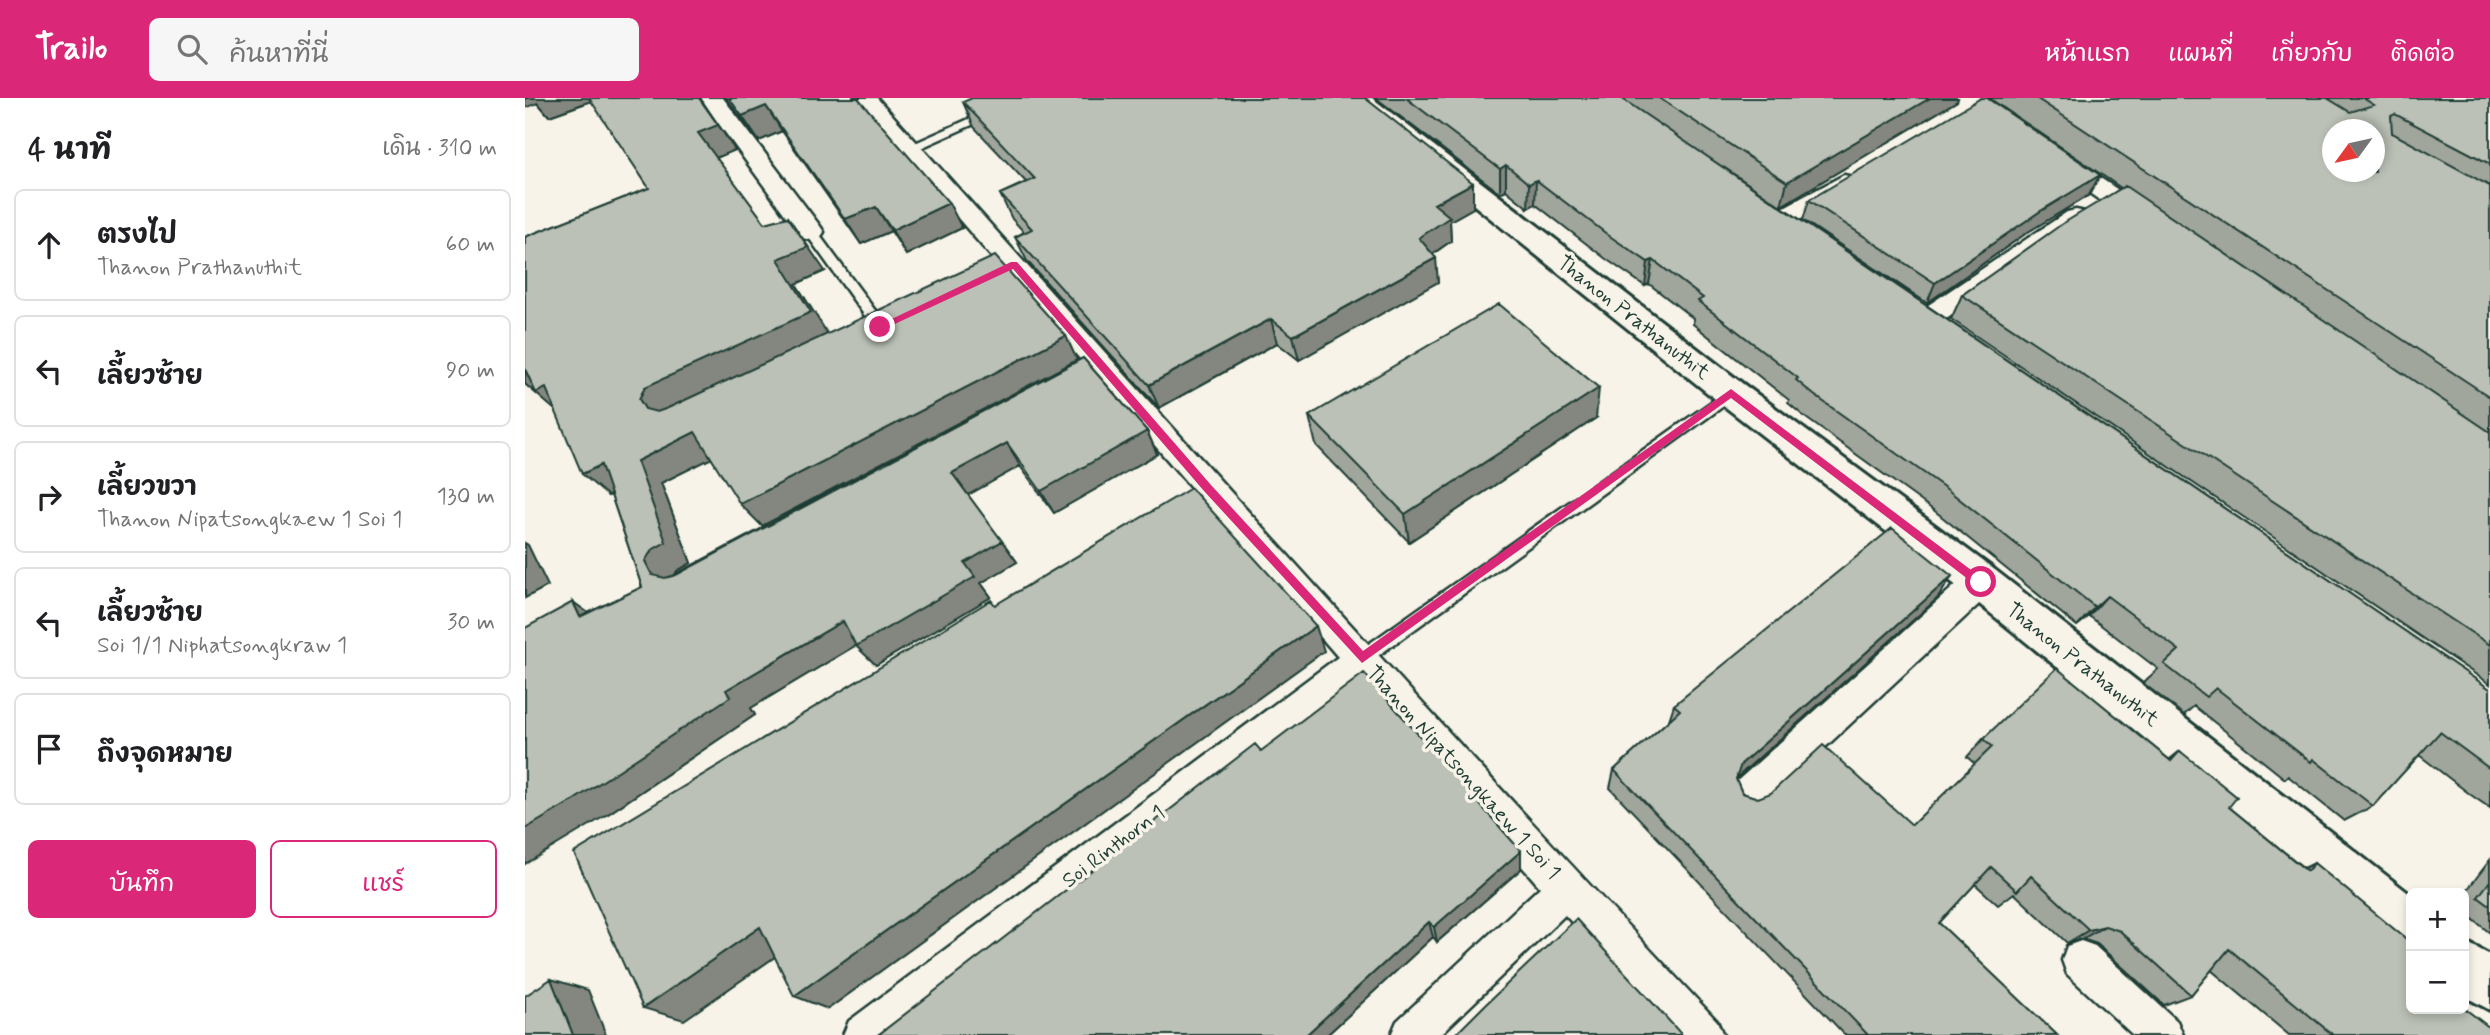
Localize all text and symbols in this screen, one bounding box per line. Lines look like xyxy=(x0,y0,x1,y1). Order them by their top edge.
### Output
search box xyxy=(149,18,639,81)
text: Trailo xyxy=(35,27,107,71)
icon: search xyxy=(173,30,211,68)
text: ค้นหาที่นี่ xyxy=(229,38,328,72)
text: หน้าแรก xyxy=(2045,39,2130,70)
text: แผนที่ xyxy=(2168,39,2233,70)
text: เกี่ยวกับ xyxy=(2271,39,2353,70)
text: ติดต่อ xyxy=(2391,39,2455,70)
north arrow xyxy=(2322,119,2385,182)
text: 4 นาที xyxy=(28,131,111,170)
text: เดิน · 310 m xyxy=(382,134,497,164)
text: ตรงไป xyxy=(97,219,177,253)
icon: ahead xyxy=(30,226,68,264)
text: 60 m xyxy=(446,230,495,260)
street label: Thanon Prathanuthit xyxy=(1551,249,1716,387)
text: Thanon Prathanuthit xyxy=(97,253,302,283)
route end xyxy=(864,311,895,342)
icon: left xyxy=(30,352,68,390)
text: 90 m xyxy=(446,356,495,386)
text: เลี้ยวซ้าย xyxy=(97,360,203,394)
text: เลี้ยวขวา xyxy=(97,471,197,505)
icon: right xyxy=(30,478,68,516)
text: 130 m xyxy=(437,482,495,512)
text: Thanon Nipatsongkaew 1 Soi 1 xyxy=(97,505,402,535)
route start xyxy=(1965,566,1996,597)
street label: Thanon Prathanuthit xyxy=(2000,596,2165,734)
text: เลี้ยวซ้าย xyxy=(97,597,203,631)
icon: left xyxy=(30,604,68,642)
text: 30 m xyxy=(447,608,495,638)
text: Soi 1/1 Niphatsongkraw 1 xyxy=(97,631,347,661)
street label: Thanon Nipatsongkaew 1 Soi 1 xyxy=(1360,660,1567,886)
icon: arrive xyxy=(30,730,68,768)
text: ถึงจุดหมาย xyxy=(97,738,233,772)
street label: Soi Rinthorn 1 xyxy=(1057,799,1171,895)
button: บันทึก xyxy=(28,840,256,918)
button: แชร์ xyxy=(270,840,497,918)
map controls xyxy=(2406,888,2469,1014)
button: + xyxy=(2406,888,2469,951)
button: − xyxy=(2406,951,2469,1014)

